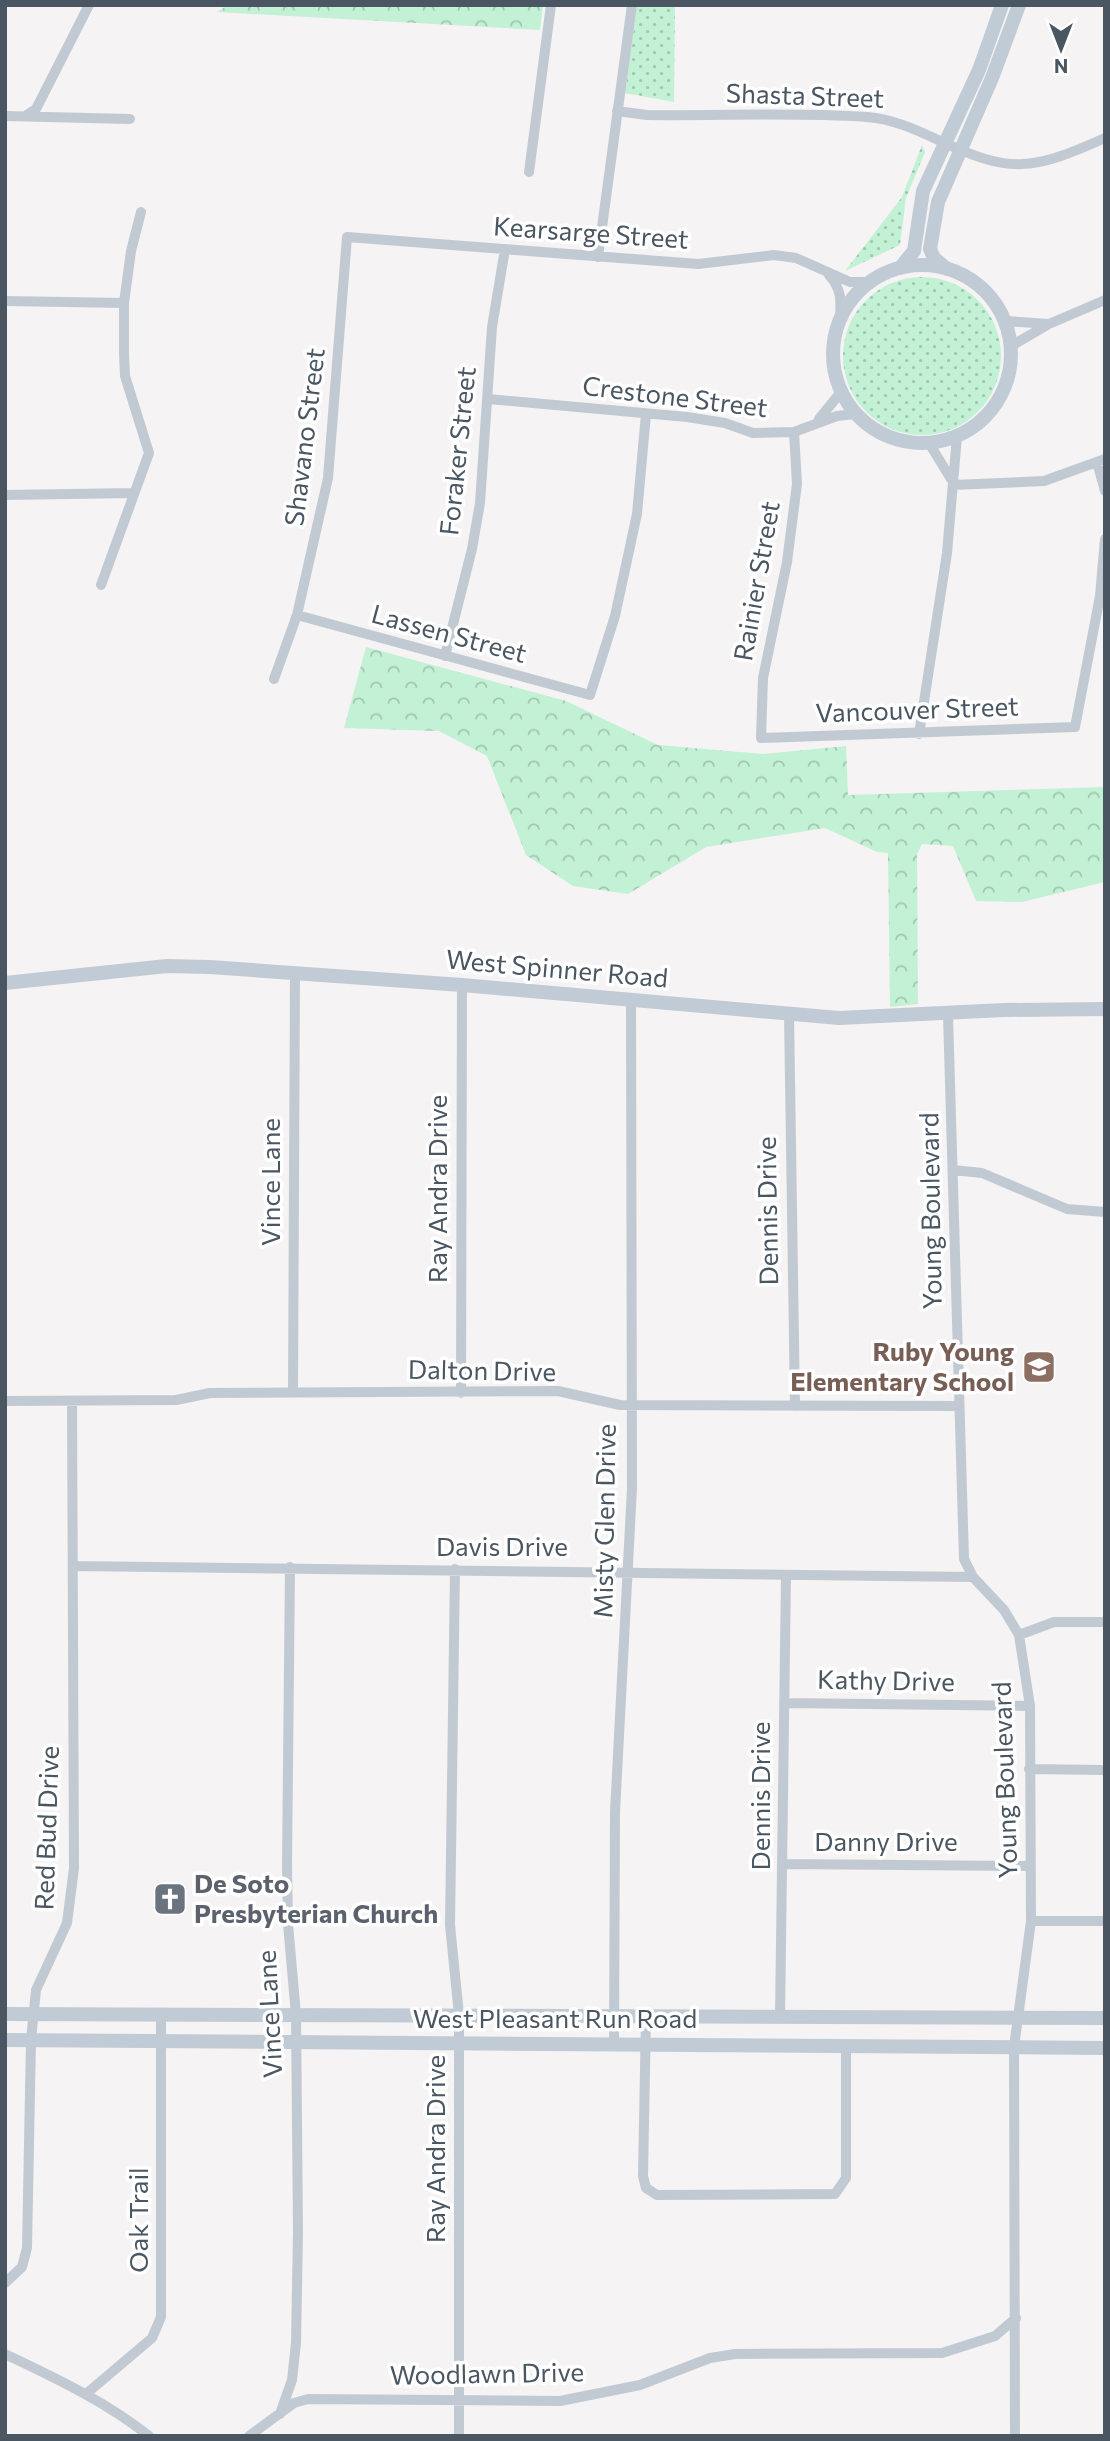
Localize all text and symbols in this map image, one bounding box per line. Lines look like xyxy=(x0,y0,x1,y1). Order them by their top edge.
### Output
north arrow xyxy=(1026,14,1096,84)
text: N xyxy=(1054,55,1068,78)
street label: Shasta Street xyxy=(725,76,885,113)
street label: Kearsarge Street xyxy=(492,209,690,254)
street label: Shavano Street xyxy=(277,346,330,528)
street label: Foraker Street xyxy=(432,365,481,537)
street label: Crestone Street xyxy=(581,369,770,422)
street label: Rainier Street xyxy=(726,498,785,663)
street label: Lassen Street xyxy=(368,597,530,668)
street label: Vancouver Street xyxy=(815,689,1019,728)
street label: West Spinner Road xyxy=(445,942,669,993)
street label: Ray Andra Drive xyxy=(421,1095,452,1283)
street label: Young Boulevard xyxy=(912,1112,947,1310)
street label: Vince Lane xyxy=(254,1118,285,1246)
street label: Dennis Drive xyxy=(750,1136,783,1286)
place label: Ruby Young Elementary School xyxy=(790,1335,1014,1396)
school or university icon: Ruby Young Elementary School xyxy=(1020,1348,1058,1386)
street label: Dalton Drive xyxy=(408,1353,556,1386)
street label: Misty Glen Drive xyxy=(586,1423,621,1618)
street label: Davis Drive xyxy=(436,1530,568,1561)
street label: Kathy Drive xyxy=(817,1663,955,1696)
street label: Young Boulevard xyxy=(985,1681,1022,1879)
street label: Dennis Drive xyxy=(744,1722,775,1870)
street label: Red Bud Drive xyxy=(27,1745,64,1911)
street label: Danny Drive xyxy=(814,1825,958,1856)
place label: De Soto Presbyterian Church xyxy=(194,1867,438,1928)
church icon: De Soto Presbyterian Church xyxy=(151,1880,189,1918)
street label: Vince Lane xyxy=(250,1949,287,2079)
street label: West Pleasant Run Road xyxy=(413,2002,697,2033)
street label: Ray Andra Drive xyxy=(419,2055,450,2243)
street label: Oak Trail xyxy=(122,2167,153,2273)
street label: Woodlawn Drive xyxy=(390,2355,584,2390)

